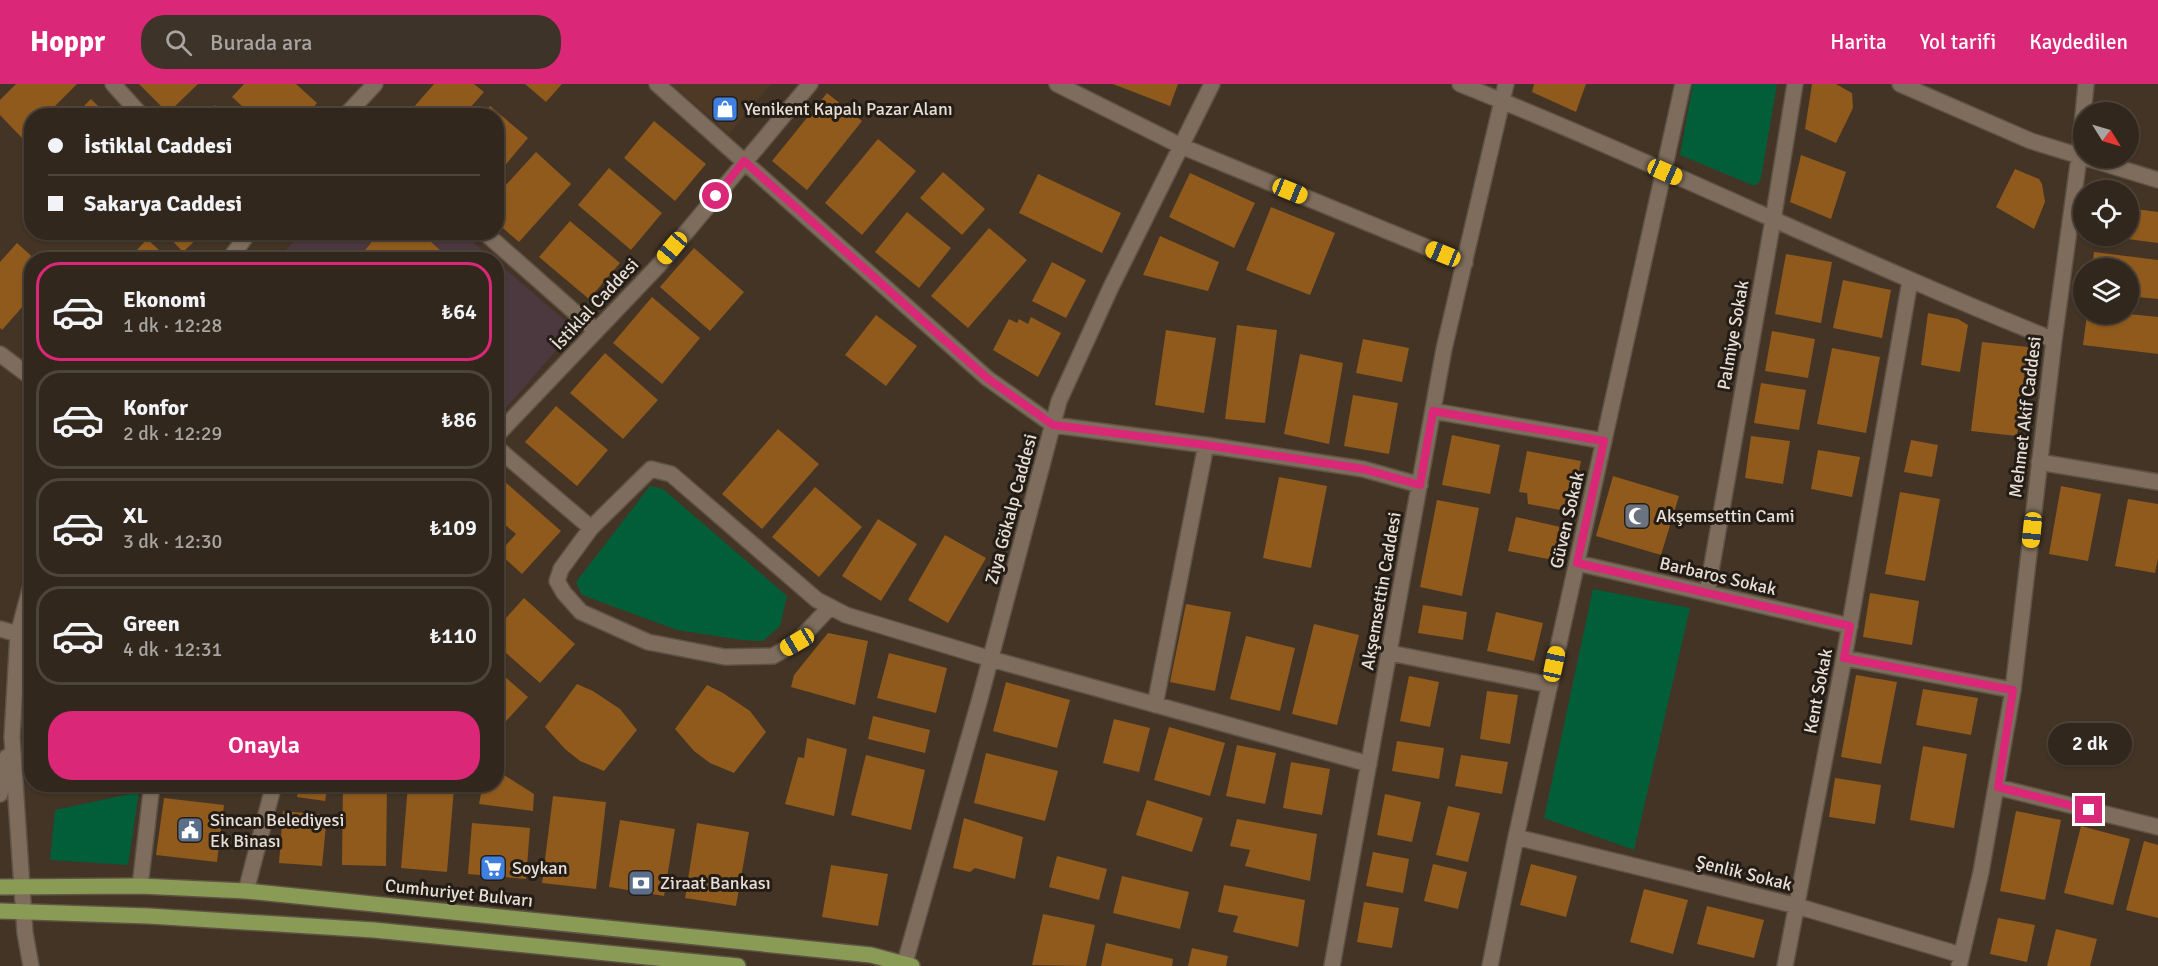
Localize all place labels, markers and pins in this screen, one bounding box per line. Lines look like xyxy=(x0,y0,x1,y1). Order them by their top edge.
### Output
shop icon: Yenikent Kapalı Pazar Alanı xyxy=(710,94,740,124)
place label: Yenikent Kapalı Pazar Alanı xyxy=(744,98,953,120)
mosque icon: Akşemsettin Cami xyxy=(1622,501,1652,531)
place label: Akşemsettin Cami xyxy=(1656,505,1795,527)
place label: Sincan Belediyesi Ek Binası xyxy=(210,809,344,852)
public building icon: Sincan Belediyesi Ek Binası xyxy=(175,815,205,845)
supermarket icon: Soykan xyxy=(478,853,508,883)
place label: Soykan xyxy=(512,857,567,879)
bank icon: Ziraat Bankası xyxy=(626,868,656,898)
place label: Ziraat Bankası xyxy=(660,872,771,894)

